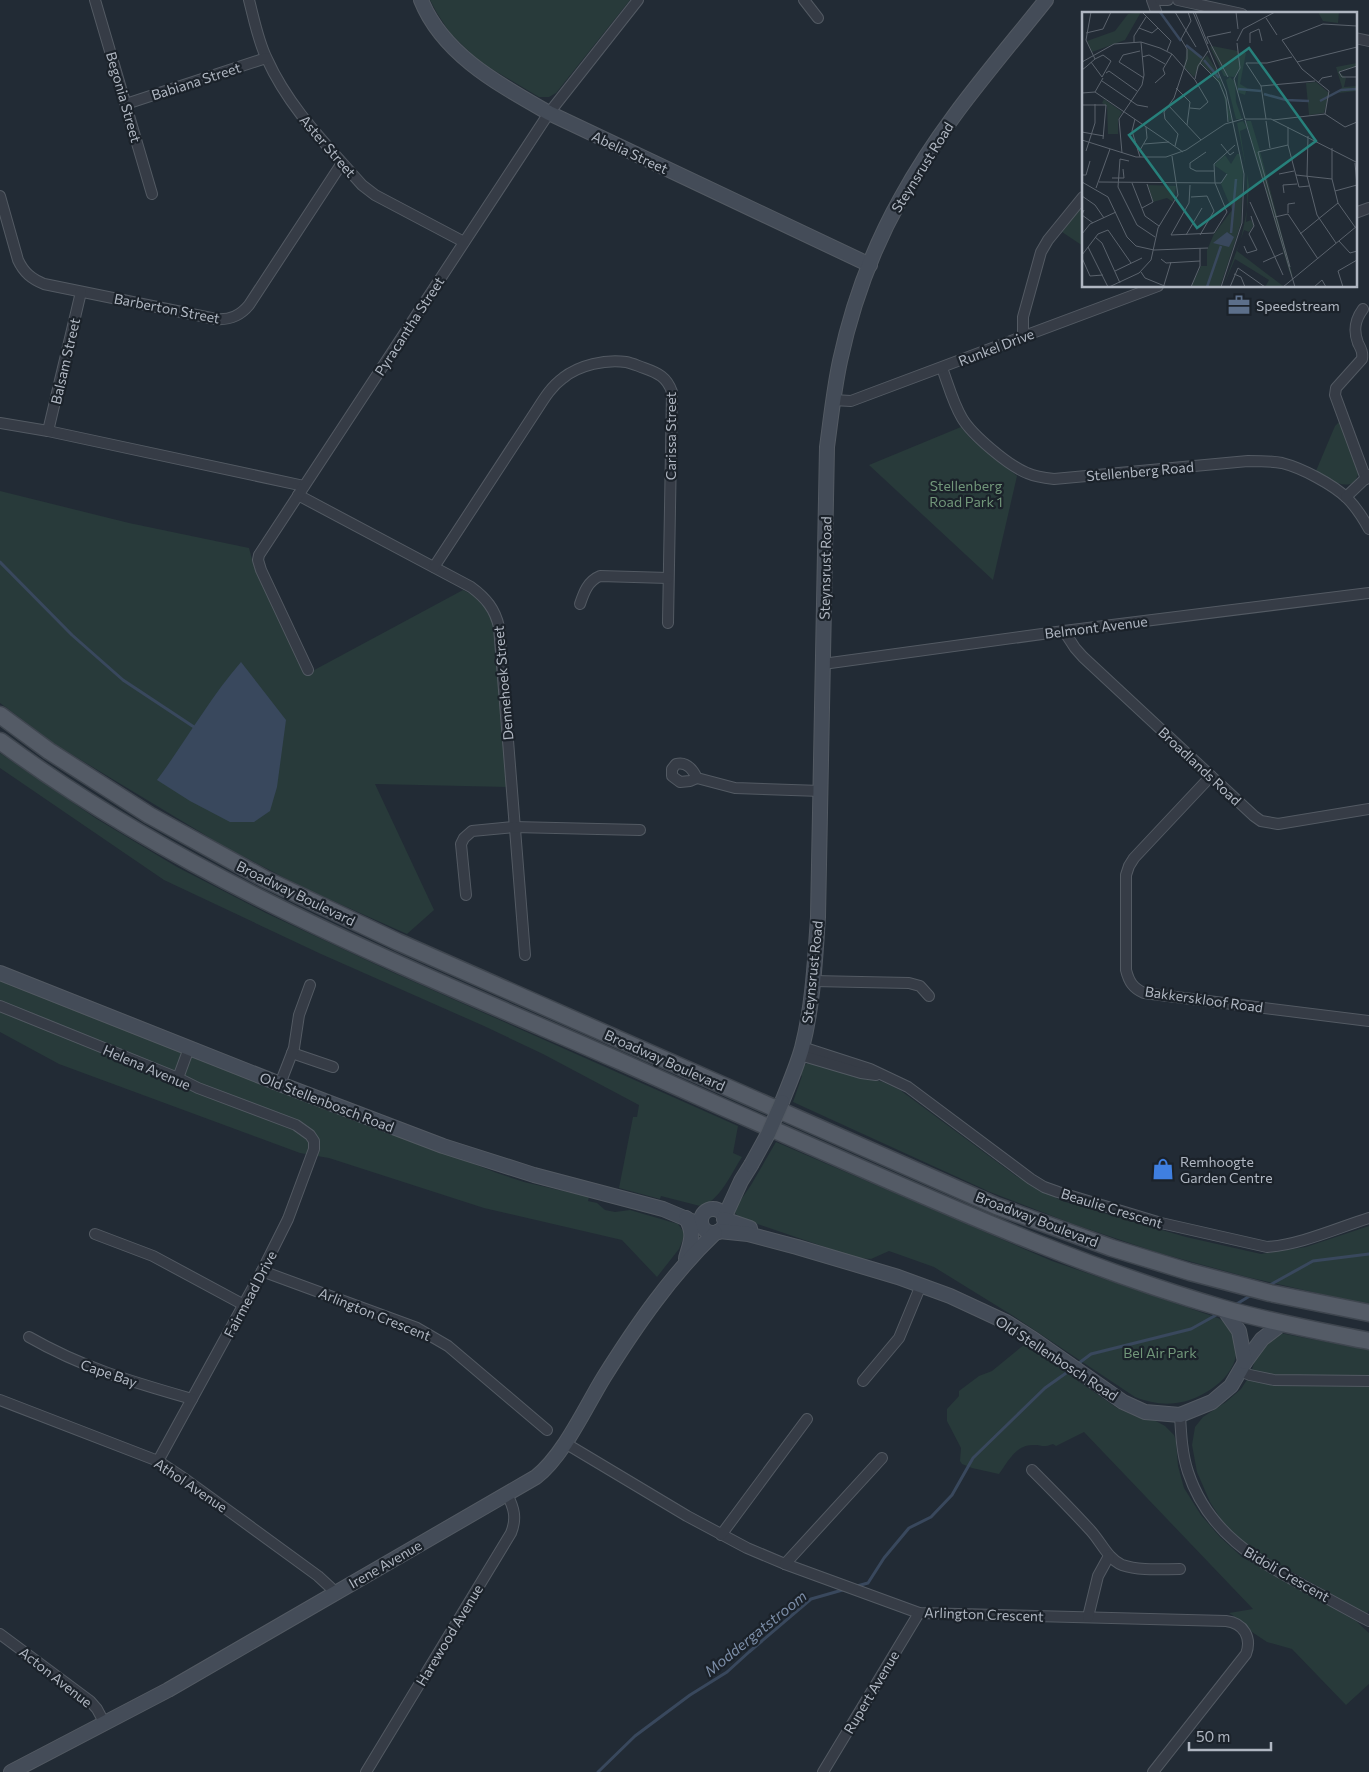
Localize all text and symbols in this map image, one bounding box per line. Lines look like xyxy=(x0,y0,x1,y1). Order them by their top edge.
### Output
inset map xyxy=(1082,12,1356,288)
street label: Begonia Street xyxy=(103,50,145,144)
street label: Babiana Street xyxy=(149,58,243,103)
street label: Aster Street xyxy=(296,111,360,181)
street label: Steynsrust Road xyxy=(887,119,957,215)
street label: Abelia Street xyxy=(589,127,671,177)
street label: Pyracantha Street xyxy=(371,273,447,379)
street label: Barberton Street xyxy=(113,289,222,327)
office icon: Speedstream xyxy=(1226,292,1252,318)
place label: Speedstream xyxy=(1256,297,1340,314)
street label: Balsam Street xyxy=(47,316,83,406)
street label: Runkel Drive xyxy=(956,325,1036,369)
street label: Carissa Street xyxy=(662,392,679,480)
street label: Stellenberg Road xyxy=(1086,458,1194,484)
park label: Stellenberg Road Park 1 xyxy=(929,477,1003,510)
street label: Steynsrust Road xyxy=(816,516,834,620)
street label: Belmont Avenue xyxy=(1044,612,1148,642)
street label: Dennehoek Street xyxy=(490,625,516,741)
street label: Broadlands Road xyxy=(1155,723,1245,809)
street label: Broadway Boulevard xyxy=(234,857,358,929)
street label: Steynsrust Road xyxy=(798,920,826,1024)
street label: Bakkerskloof Road xyxy=(1144,982,1264,1016)
street label: Broadway Boulevard xyxy=(602,1026,728,1094)
street label: Helena Avenue xyxy=(101,1041,193,1093)
street label: Old Stellenbosch Road xyxy=(257,1069,397,1135)
place label: Remhoogte Garden Centre xyxy=(1180,1153,1273,1186)
shop icon: Remhoogte Garden Centre xyxy=(1150,1156,1176,1182)
street label: Beaulie Crescent xyxy=(1059,1184,1165,1232)
street label: Broadway Boulevard xyxy=(973,1188,1101,1250)
street label: Fairmead Drive xyxy=(220,1248,280,1340)
street label: Arlington Crescent xyxy=(316,1284,434,1344)
street label: Old Stellenbosch Road xyxy=(993,1312,1121,1404)
park label: Bel Air Park xyxy=(1123,1344,1197,1361)
street label: Cape Bay xyxy=(78,1355,140,1391)
street label: Athol Avenue xyxy=(151,1454,231,1516)
street label: Irene Avenue xyxy=(345,1536,425,1592)
street label: Bidoli Crescent xyxy=(1241,1543,1333,1605)
street label: Harewood Avenue xyxy=(412,1581,486,1689)
water label: Moddergatstroom xyxy=(700,1586,810,1680)
street label: Arlington Crescent xyxy=(924,1603,1044,1625)
street label: Acton Avenue xyxy=(16,1643,96,1711)
street label: Rupert Avenue xyxy=(840,1648,902,1736)
scale bar xyxy=(1189,1720,1272,1752)
text: 50 m xyxy=(1196,1727,1230,1745)

